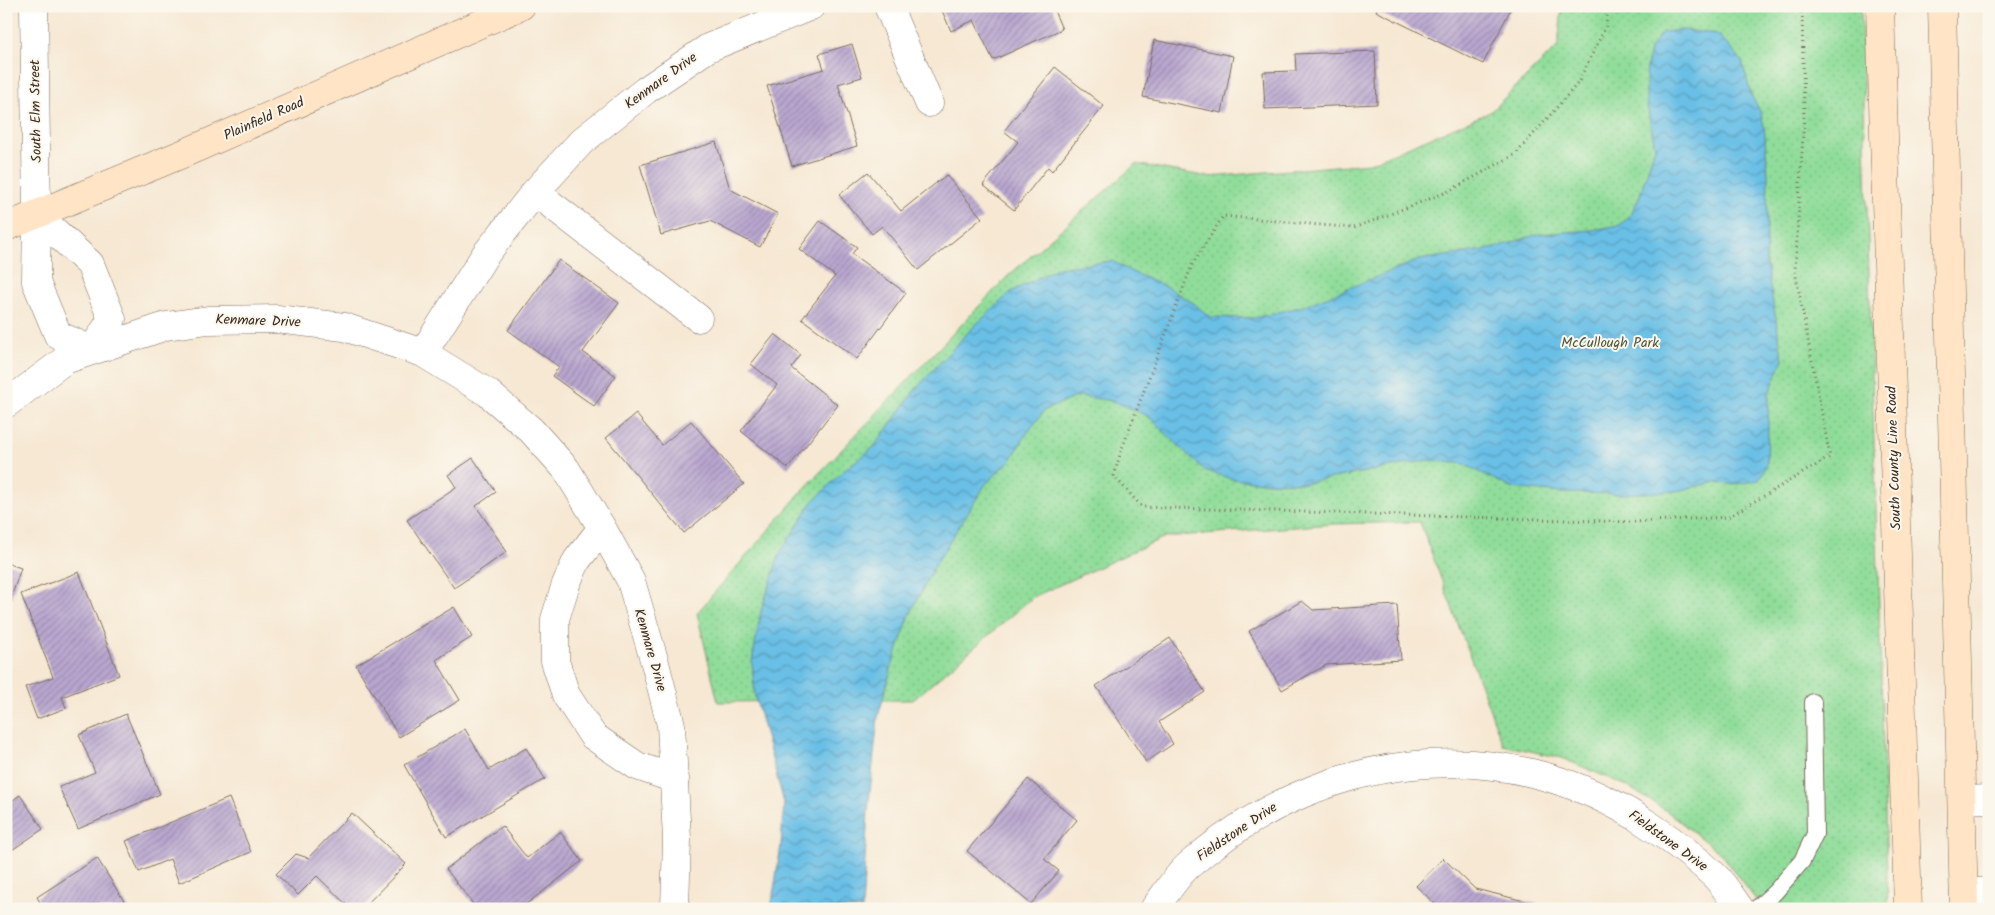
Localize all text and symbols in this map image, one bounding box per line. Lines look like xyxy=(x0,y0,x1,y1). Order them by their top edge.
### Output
street label: Kenmare Drive xyxy=(620,47,703,115)
street label: South Elm Street xyxy=(24,59,48,163)
street label: Plainfield Road xyxy=(220,91,309,147)
street label: Kenmare Drive xyxy=(215,309,302,334)
park label: McCullough Park xyxy=(1561,332,1659,354)
street label: South County Line Road xyxy=(1880,385,1908,530)
street label: Kenmare Drive xyxy=(628,606,673,695)
street label: Fieldstone Drive xyxy=(1192,796,1283,867)
street label: Fieldstone Drive xyxy=(1624,805,1713,878)

